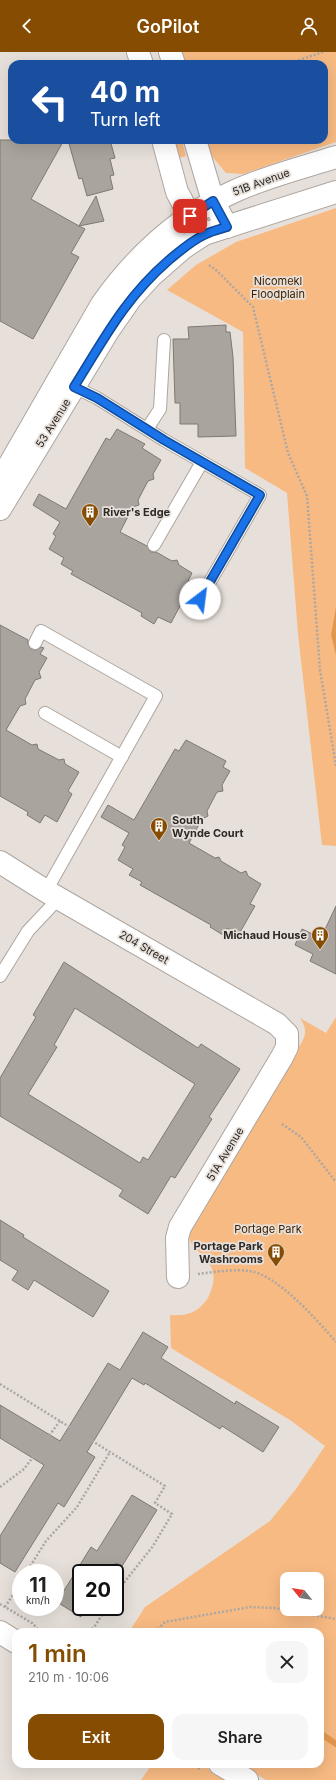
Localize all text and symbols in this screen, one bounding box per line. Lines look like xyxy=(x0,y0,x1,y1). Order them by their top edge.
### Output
icon: back xyxy=(16,15,38,37)
icon: person xyxy=(298,15,320,37)
text: GoPilot xyxy=(137,16,199,37)
text: 40 m xyxy=(90,75,160,109)
icon: left xyxy=(24,76,76,128)
text: Turn left xyxy=(90,109,160,130)
street label: 51B Avenue xyxy=(230,165,292,199)
pin xyxy=(173,199,207,233)
icon: arrive xyxy=(179,205,201,227)
park label: Nicomekl Floodplain xyxy=(251,274,305,301)
street label: 53 Avenue xyxy=(32,396,74,450)
building icon: River's Edge xyxy=(80,502,100,527)
place label: River's Edge xyxy=(103,505,171,519)
position arrow xyxy=(179,578,221,620)
place label: South Wynde Court xyxy=(172,813,243,840)
building icon: South Wynde Court xyxy=(149,816,169,841)
building icon: Michaud House xyxy=(310,925,330,950)
street label: 204 Street xyxy=(117,927,172,967)
place label: Michaud House xyxy=(223,928,307,942)
street label: 51A Avenue xyxy=(203,1124,247,1184)
park label: Portage Park xyxy=(234,1222,302,1236)
place label: Portage Park Washrooms xyxy=(194,1239,264,1266)
building icon: Portage Park Washrooms xyxy=(266,1242,286,1267)
speed limit sign: 20 xyxy=(72,1564,124,1616)
north arrow xyxy=(280,1572,324,1616)
map controls xyxy=(280,1572,324,1616)
text: 11 xyxy=(29,1573,47,1597)
text: km/h xyxy=(26,1594,50,1606)
text: 1 min xyxy=(28,1639,87,1668)
button: close xyxy=(266,1641,308,1683)
text: 210 m · 10:06 xyxy=(28,1669,109,1685)
button: Exit xyxy=(28,1714,164,1760)
button: Share xyxy=(172,1714,308,1760)

